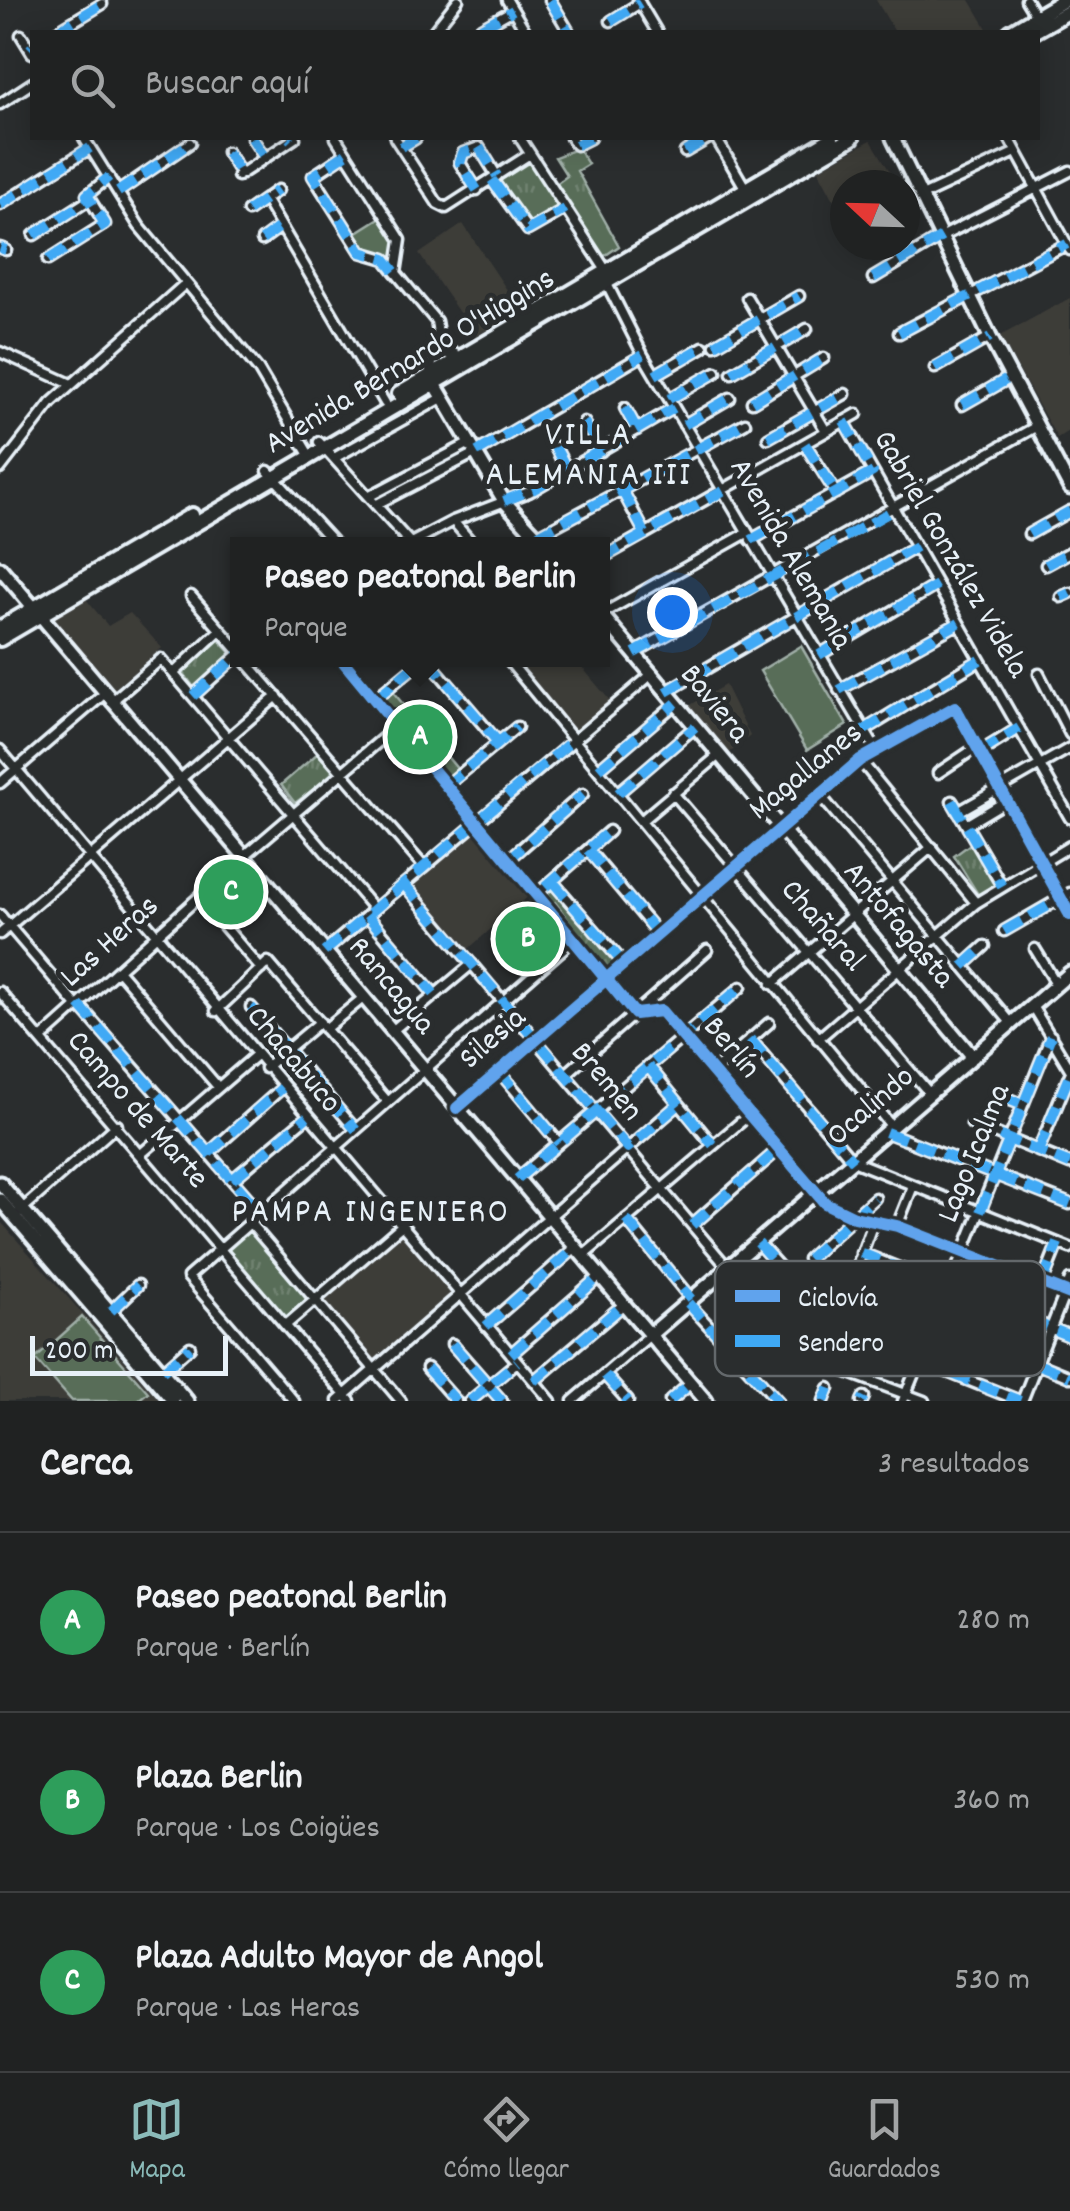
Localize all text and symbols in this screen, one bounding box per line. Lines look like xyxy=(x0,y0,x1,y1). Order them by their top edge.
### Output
search box xyxy=(30,30,1040,140)
icon: search xyxy=(65,58,120,113)
text: Buscar aquí xyxy=(145,58,309,113)
north arrow xyxy=(830,170,920,260)
street label: Avenida Bernardo O'Higgins xyxy=(257,258,565,468)
district label: VILLA ALEMANIA III xyxy=(486,412,692,502)
street label: Gabriel González Videla xyxy=(859,423,1039,688)
street label: Avenida Alemania xyxy=(715,451,863,660)
popup xyxy=(230,537,610,667)
text: Paseo peatonal Berlin xyxy=(264,552,576,607)
your location xyxy=(647,587,698,638)
text: Parque xyxy=(264,607,348,653)
street label: Baviera xyxy=(667,655,760,755)
pin: A xyxy=(388,700,452,774)
street label: Magallanes xyxy=(740,713,874,833)
street label: Antofagasta xyxy=(830,852,965,1000)
pin: C xyxy=(198,854,264,930)
street label: Chañaral xyxy=(768,870,875,984)
street label: Las Heras xyxy=(51,886,171,1000)
pin: B xyxy=(496,902,560,976)
street label: Rancagua xyxy=(335,928,446,1047)
street label: Chacabuco xyxy=(233,997,351,1125)
street label: Silesia xyxy=(450,997,539,1082)
street label: Berlín xyxy=(690,1008,770,1090)
street label: Campo de Marte xyxy=(54,1022,218,1200)
street label: Bremen xyxy=(558,1033,652,1133)
street label: Ocalindo xyxy=(818,1057,926,1159)
street label: Lago Icalma xyxy=(927,1077,1025,1230)
district label: PAMPA INGENIERO xyxy=(232,1189,510,1239)
legend xyxy=(715,1261,1045,1376)
text: Ciclovía xyxy=(798,1281,878,1321)
text: Sendero xyxy=(798,1326,884,1366)
scale bar xyxy=(30,1331,228,1376)
text: 200 m xyxy=(45,1333,113,1373)
text: Cerca xyxy=(40,1436,131,1496)
text: 3 resultados xyxy=(878,1443,1030,1489)
text: Paseo peatonal Berlin xyxy=(135,1572,447,1627)
text: A xyxy=(64,1599,81,1645)
text: 280 m xyxy=(956,1599,1030,1645)
text: Parque · Berlín xyxy=(135,1627,310,1673)
text: Plaza Berlin xyxy=(135,1752,302,1807)
text: B xyxy=(65,1779,80,1825)
text: 360 m xyxy=(953,1779,1030,1825)
text: Parque · Los Coigües xyxy=(135,1807,380,1853)
text: Plaza Adulto Mayor de Angol xyxy=(135,1932,543,1987)
text: C xyxy=(65,1959,80,2005)
text: 530 m xyxy=(954,1959,1030,2005)
text: Parque · Las Heras xyxy=(135,1987,360,2033)
tab: Mapa xyxy=(129,2092,185,2192)
tab: Cómo llegar xyxy=(443,2092,569,2192)
tab: Guardados xyxy=(827,2092,941,2192)

